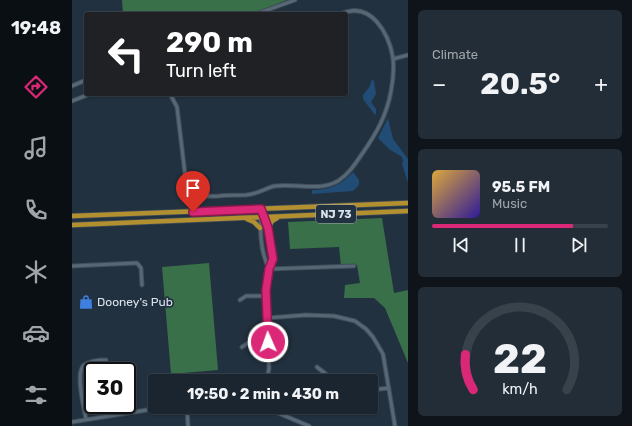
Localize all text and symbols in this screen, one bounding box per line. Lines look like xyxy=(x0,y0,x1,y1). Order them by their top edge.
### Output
text: 19:48 xyxy=(11,17,61,39)
text: 290 m xyxy=(166,26,253,59)
icon: left xyxy=(100,28,152,80)
text: Climate xyxy=(432,47,478,62)
text: Turn left xyxy=(166,60,236,82)
text: 20.5° xyxy=(480,66,560,102)
text: − xyxy=(432,71,446,98)
text: + xyxy=(594,71,608,98)
icon: directions xyxy=(22,73,50,101)
icon: music xyxy=(22,134,50,162)
pin xyxy=(176,171,210,212)
icon: arrive xyxy=(182,177,204,199)
text: 95.5 FM xyxy=(492,178,550,196)
icon: phone xyxy=(22,196,50,224)
text: Music xyxy=(492,196,527,211)
road number: NJ 73 xyxy=(316,205,356,223)
icon: previous xyxy=(450,234,472,256)
icon: pause xyxy=(509,234,531,256)
icon: next xyxy=(568,234,590,256)
icon: climate xyxy=(22,258,50,286)
shop icon: Dooney's Pub xyxy=(78,294,94,310)
place label: Dooney's Pub xyxy=(97,295,173,309)
icon: car xyxy=(22,319,50,347)
position arrow xyxy=(247,321,289,363)
text: 22 xyxy=(493,333,547,382)
speed limit sign: 30 xyxy=(84,362,136,414)
text: km/h xyxy=(502,380,538,397)
icon: filters xyxy=(22,381,50,409)
text: 19:50 · 2 min · 430 m xyxy=(187,385,339,403)

